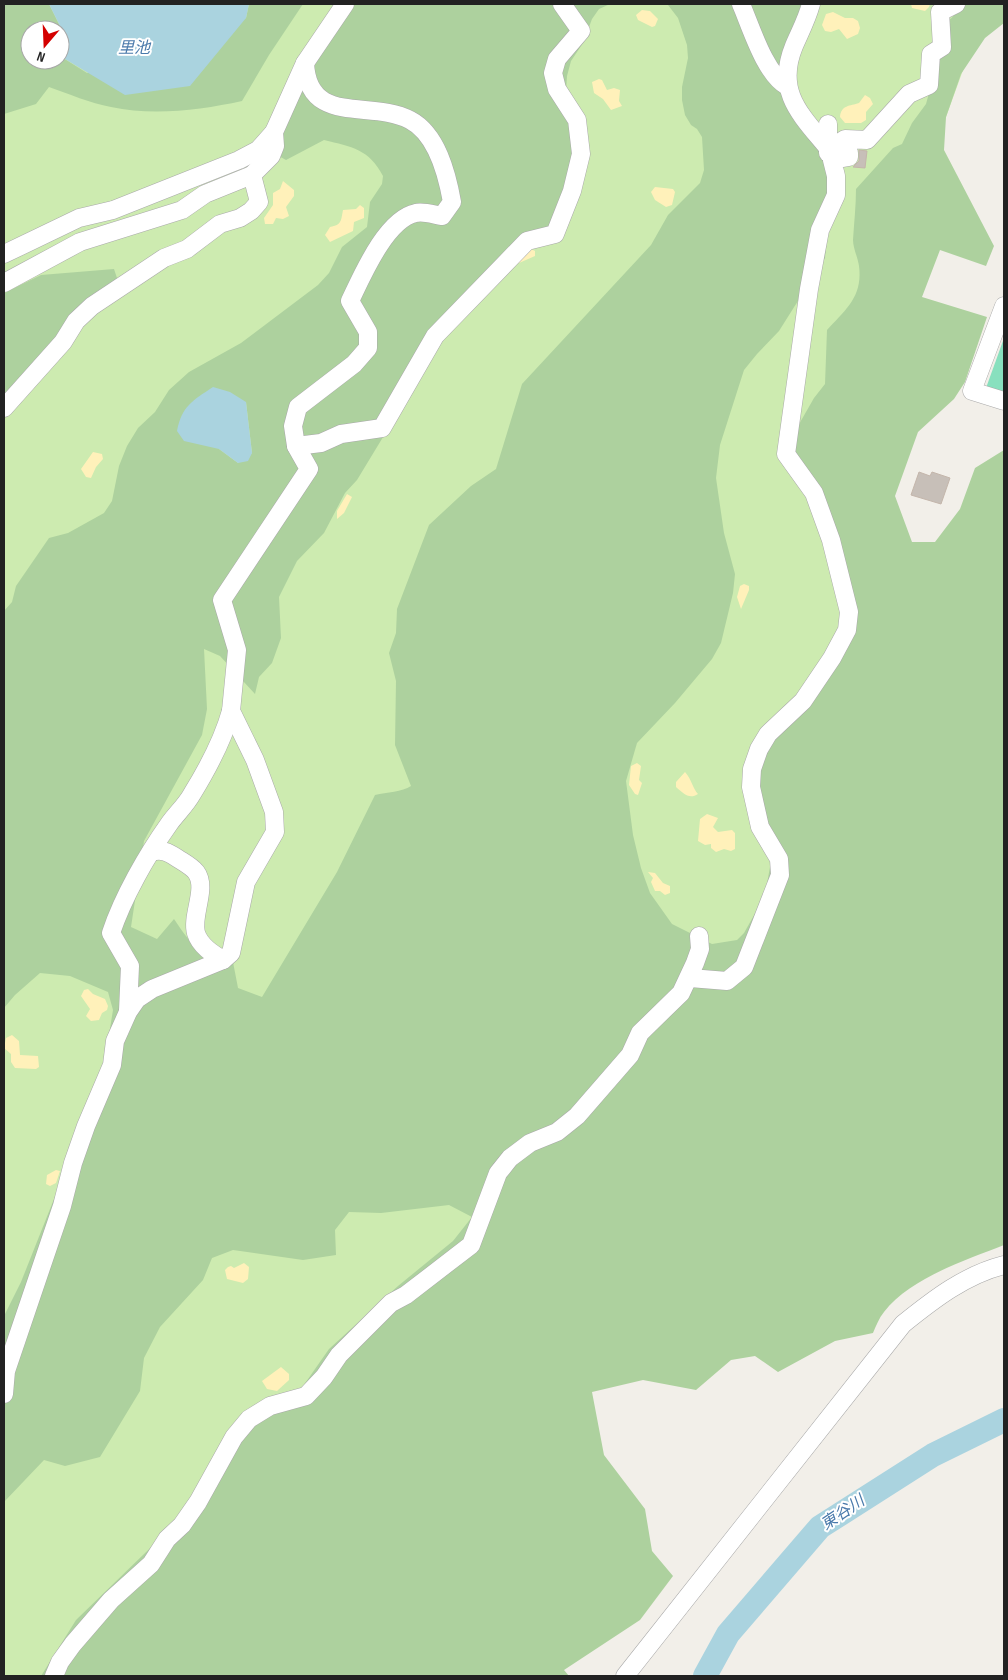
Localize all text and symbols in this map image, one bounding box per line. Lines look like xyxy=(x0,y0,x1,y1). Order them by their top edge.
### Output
north arrow xyxy=(20,20,70,70)
water label: 里池 xyxy=(118,39,152,58)
text: N xyxy=(35,48,47,66)
water label: 東谷川 xyxy=(818,1491,870,1534)

